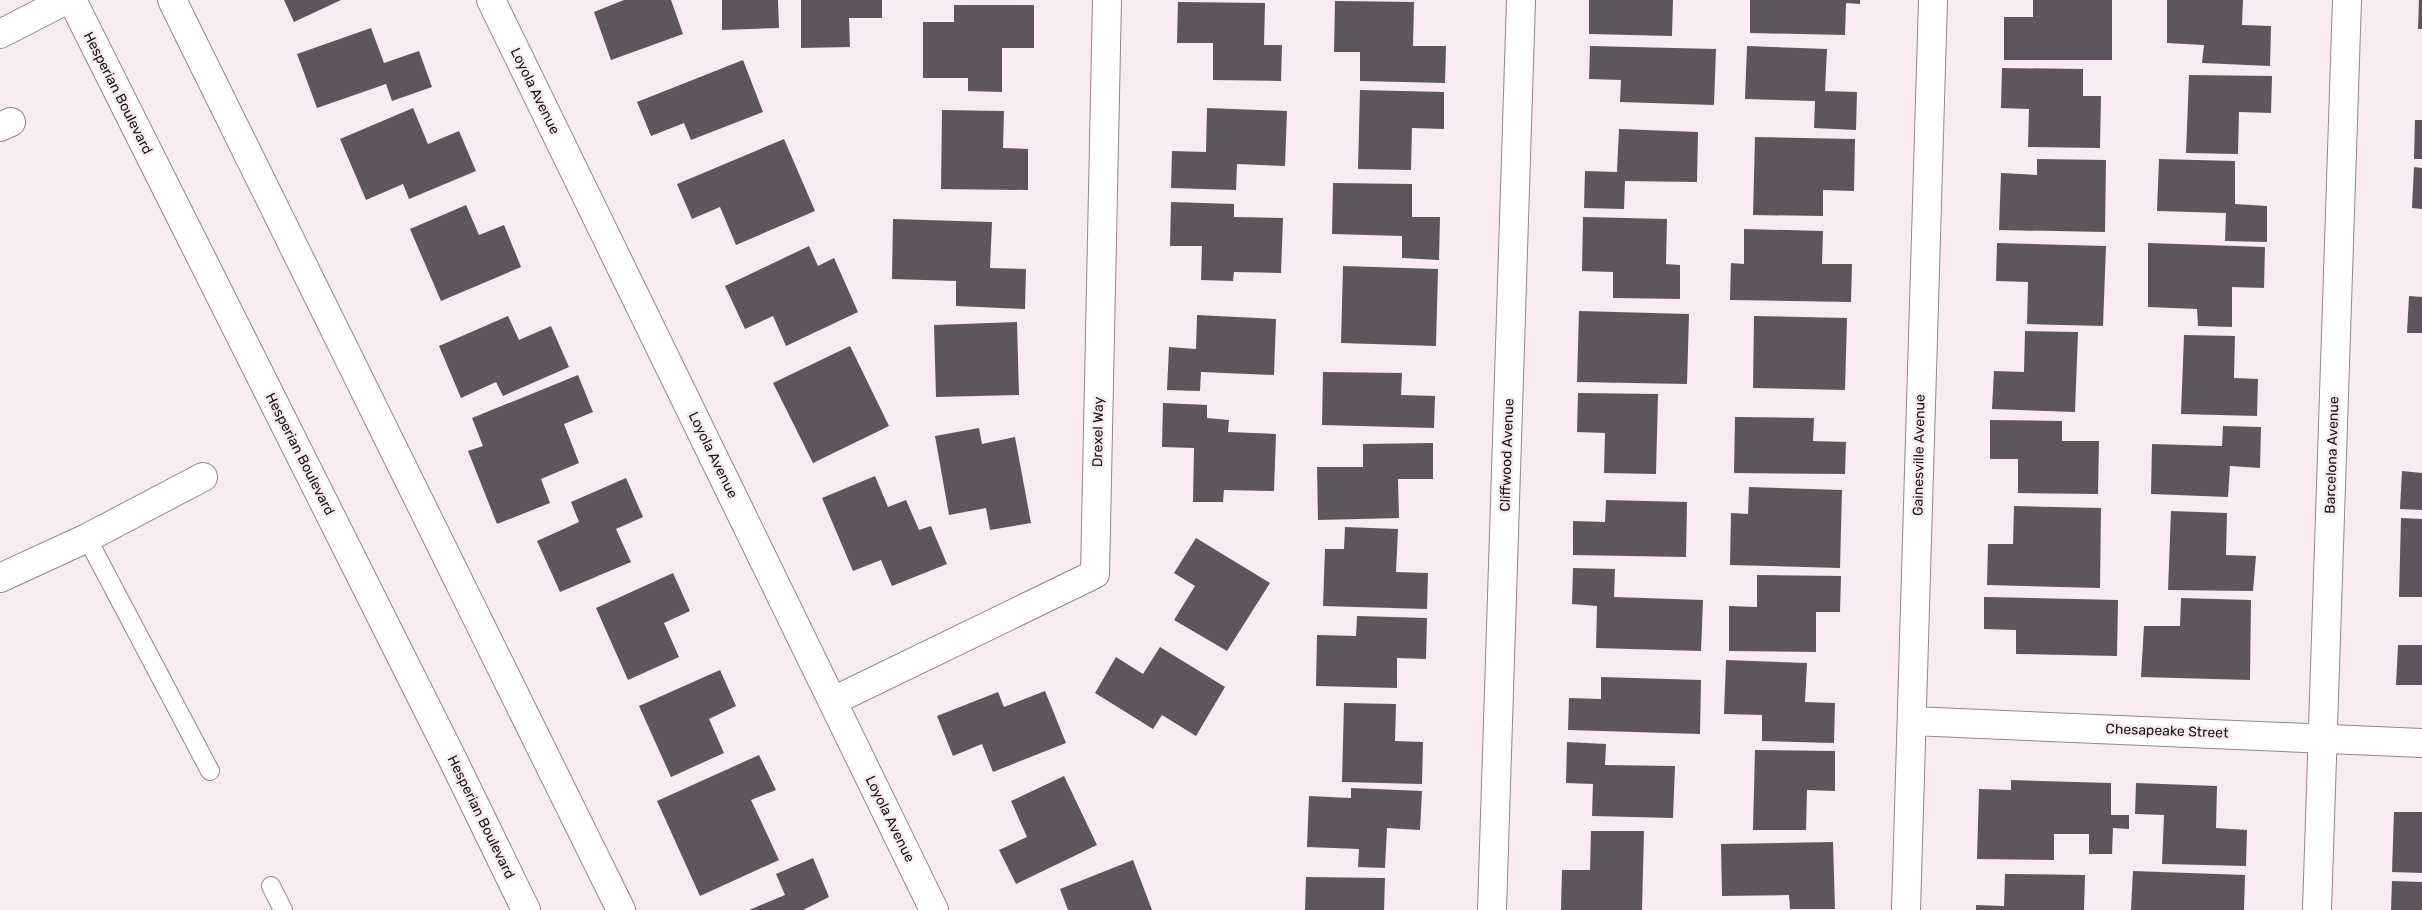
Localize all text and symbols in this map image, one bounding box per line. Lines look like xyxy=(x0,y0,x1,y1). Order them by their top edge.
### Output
street label: Hesperian Boulevard xyxy=(80,29,156,157)
street label: Loyola Avenue xyxy=(507,45,563,137)
street label: Hesperian Boulevard xyxy=(262,390,338,518)
street label: Gainesville Avenue xyxy=(1909,394,1929,516)
street label: Drexel Way xyxy=(1089,396,1107,467)
street label: Barcelona Avenue xyxy=(2321,396,2343,514)
street label: Cliffwood Avenue xyxy=(1497,398,1517,512)
street label: Loyola Avenue xyxy=(685,409,741,501)
street label: Chesapeake Street xyxy=(2105,720,2229,742)
street label: Hesperian Boulevard xyxy=(444,753,518,881)
street label: Loyola Avenue xyxy=(862,773,918,865)

